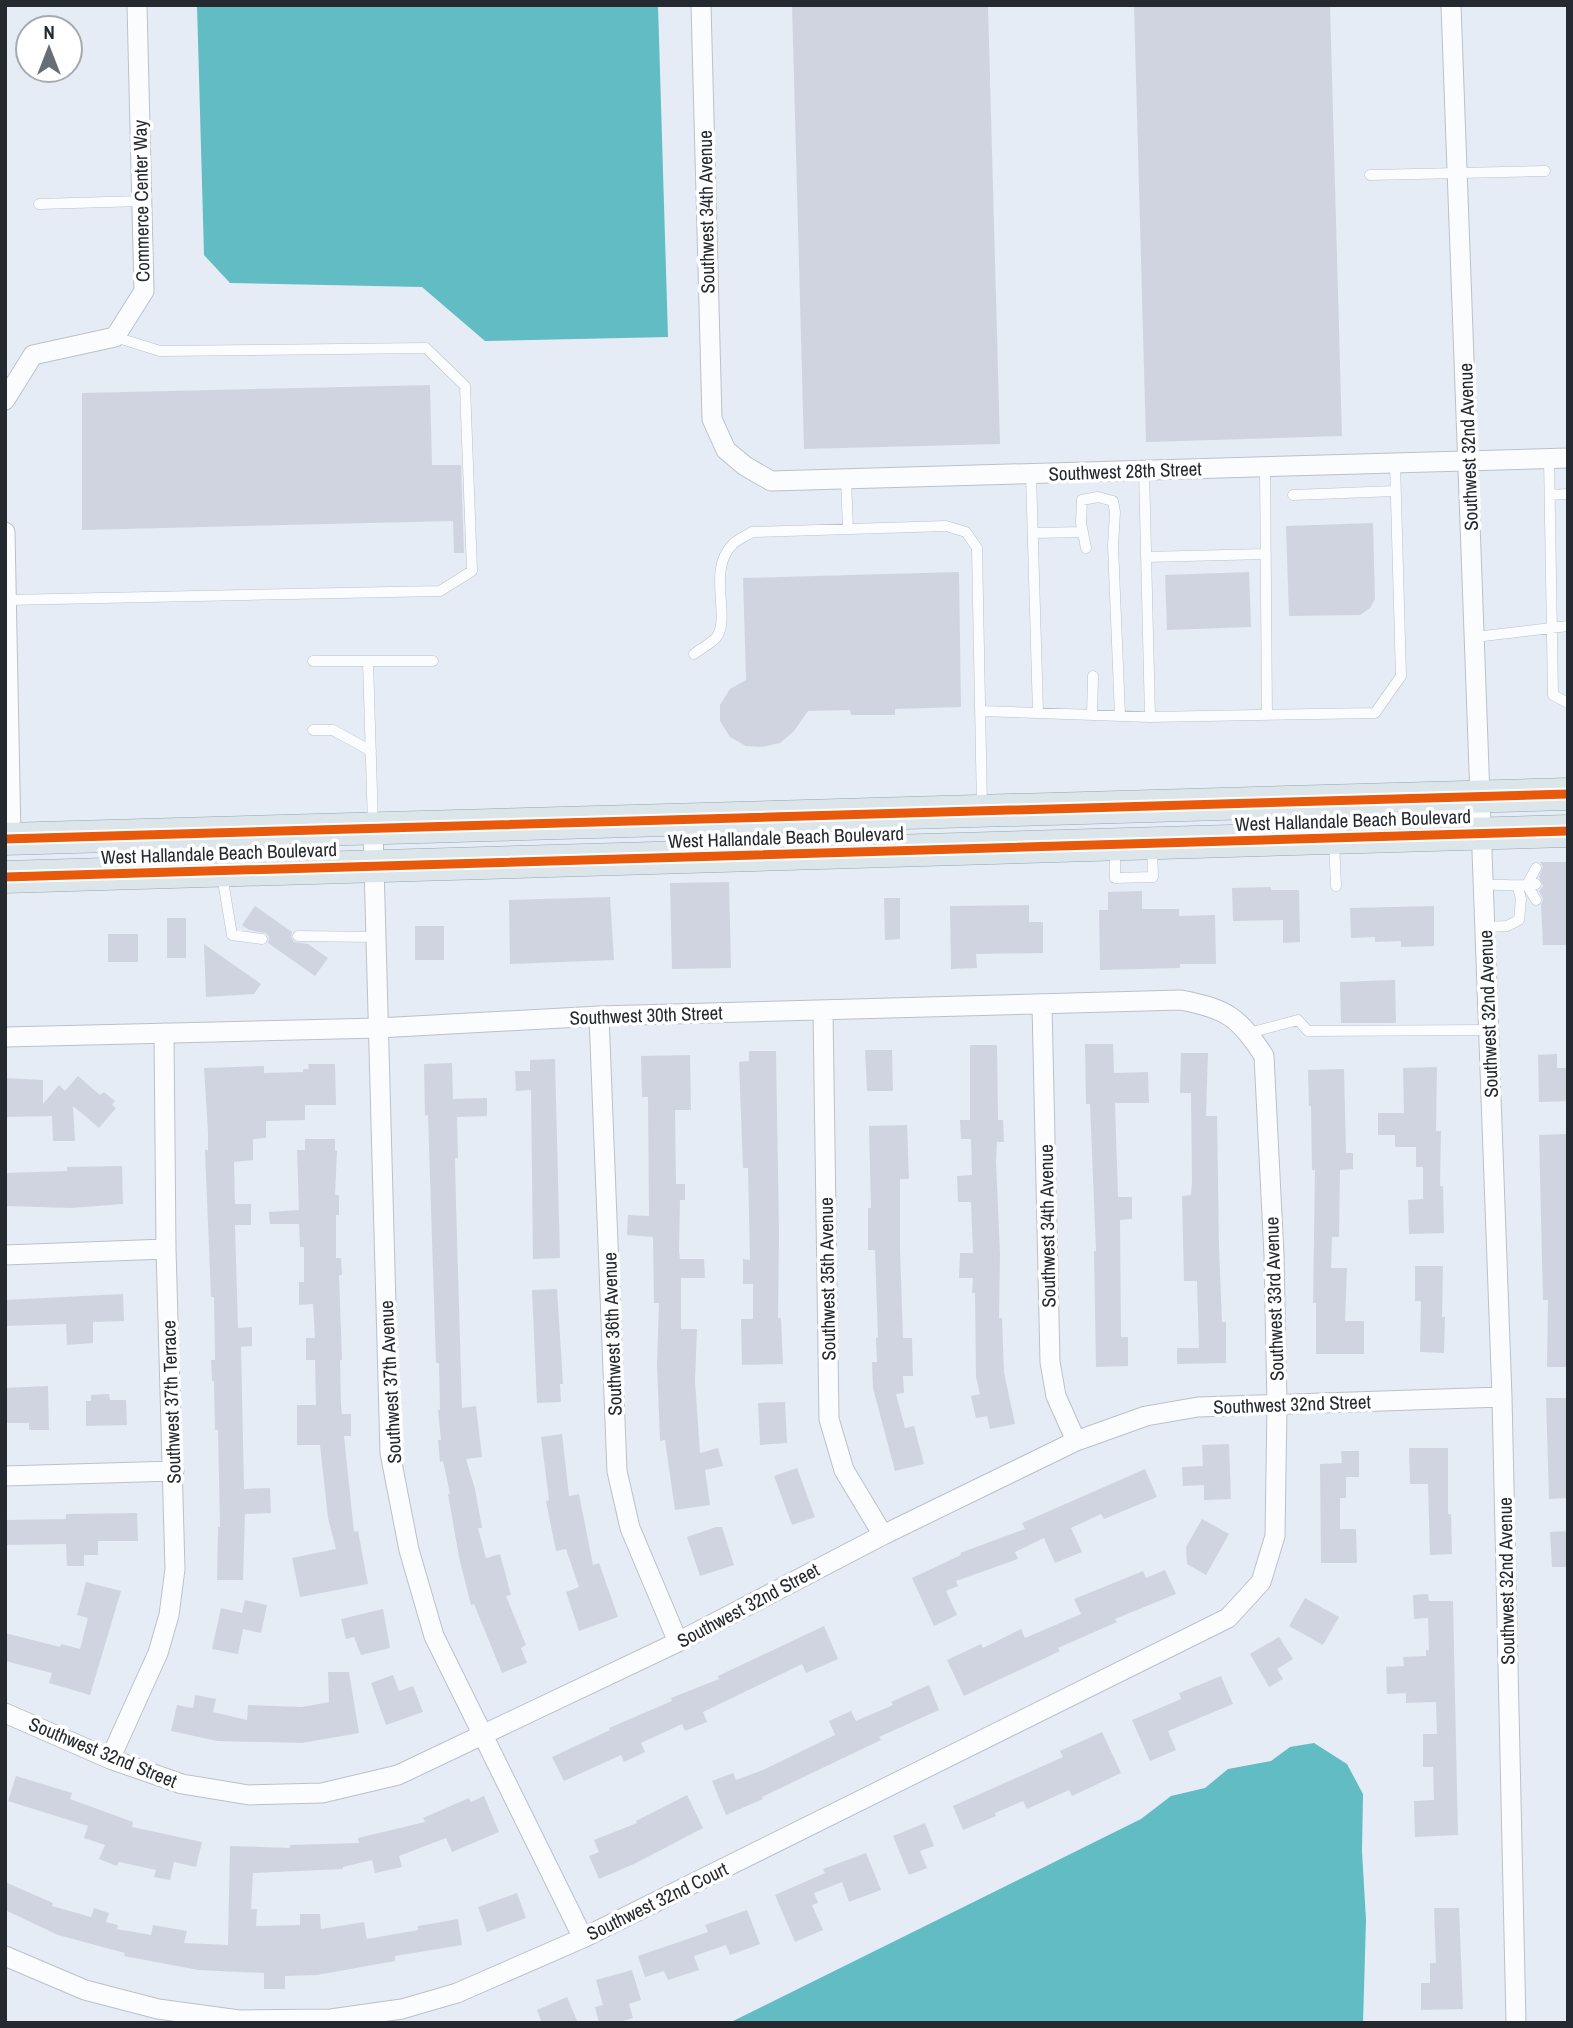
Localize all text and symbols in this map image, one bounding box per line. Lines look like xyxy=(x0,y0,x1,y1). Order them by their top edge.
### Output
north arrow xyxy=(14,14,84,84)
text: N xyxy=(43,19,55,45)
street label: Commerce Center Way xyxy=(127,119,155,282)
street label: Southwest 34th Avenue xyxy=(692,130,720,294)
street label: Southwest 32nd Avenue xyxy=(1452,363,1484,531)
street label: Southwest 28th Street xyxy=(1048,455,1203,487)
street label: West Hallandale Beach Boulevard xyxy=(1235,803,1471,837)
street label: West Hallandale Beach Boulevard xyxy=(668,820,904,854)
street label: West Hallandale Beach Boulevard xyxy=(101,836,337,870)
street label: Southwest 32nd Avenue xyxy=(1472,930,1504,1098)
street label: Southwest 30th Street xyxy=(569,999,724,1031)
street label: Southwest 34th Avenue xyxy=(1033,1144,1061,1308)
street label: Southwest 35th Avenue xyxy=(813,1197,841,1361)
street label: Southwest 33rd Avenue xyxy=(1258,1216,1290,1382)
street label: Southwest 36th Avenue xyxy=(596,1252,628,1416)
street label: Southwest 37th Avenue xyxy=(373,1300,407,1464)
street label: Southwest 37th Terrace xyxy=(155,1320,187,1484)
street label: Southwest 32nd Street xyxy=(1213,1388,1372,1420)
street label: Southwest 32nd Avenue xyxy=(1492,1497,1520,1665)
street label: Southwest 32nd Street xyxy=(672,1556,824,1653)
street label: Southwest 32nd Street xyxy=(25,1710,182,1794)
street label: Southwest 32nd Court xyxy=(582,1855,733,1946)

